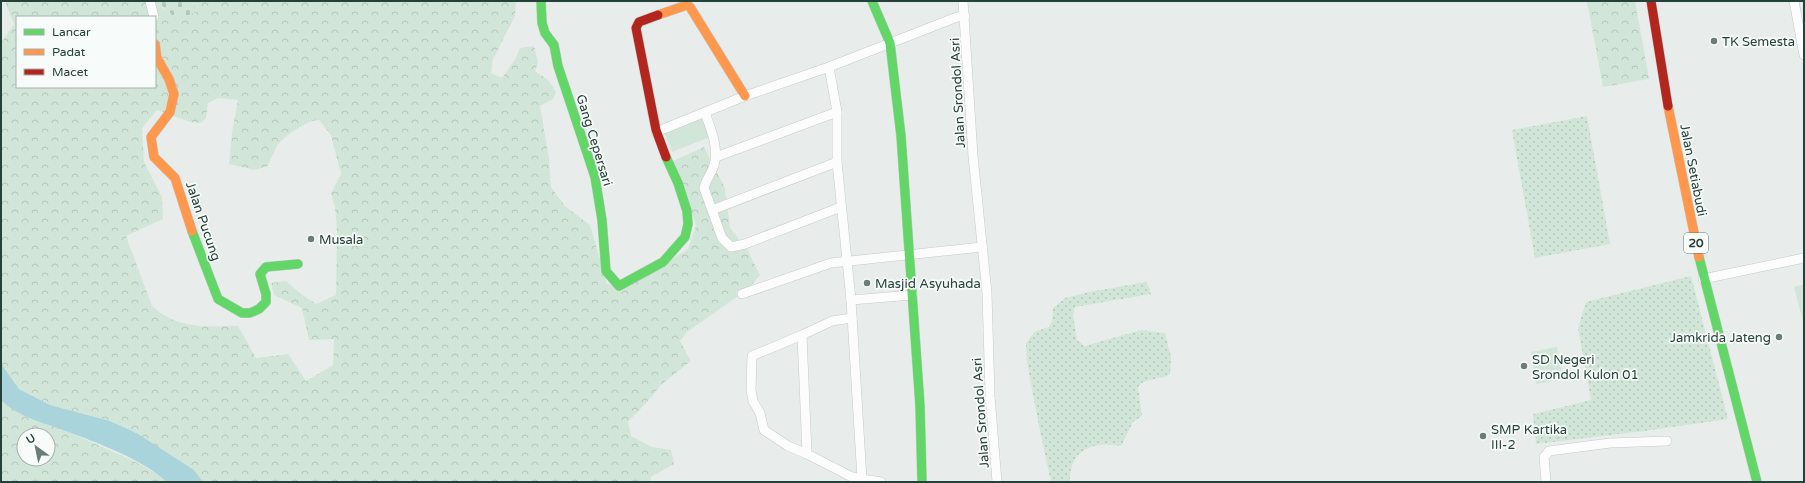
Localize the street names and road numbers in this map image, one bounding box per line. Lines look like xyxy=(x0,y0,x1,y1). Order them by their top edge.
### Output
street label: Jalan Srondol Asri xyxy=(947,37,969,149)
street label: Gang Cepersari xyxy=(572,92,616,188)
street label: Jalan Setiabudi xyxy=(1676,123,1710,218)
street label: Jalan Pucung xyxy=(182,180,224,263)
road number: 20 xyxy=(1684,233,1708,253)
street label: Jalan Srondol Asri xyxy=(969,357,993,469)

